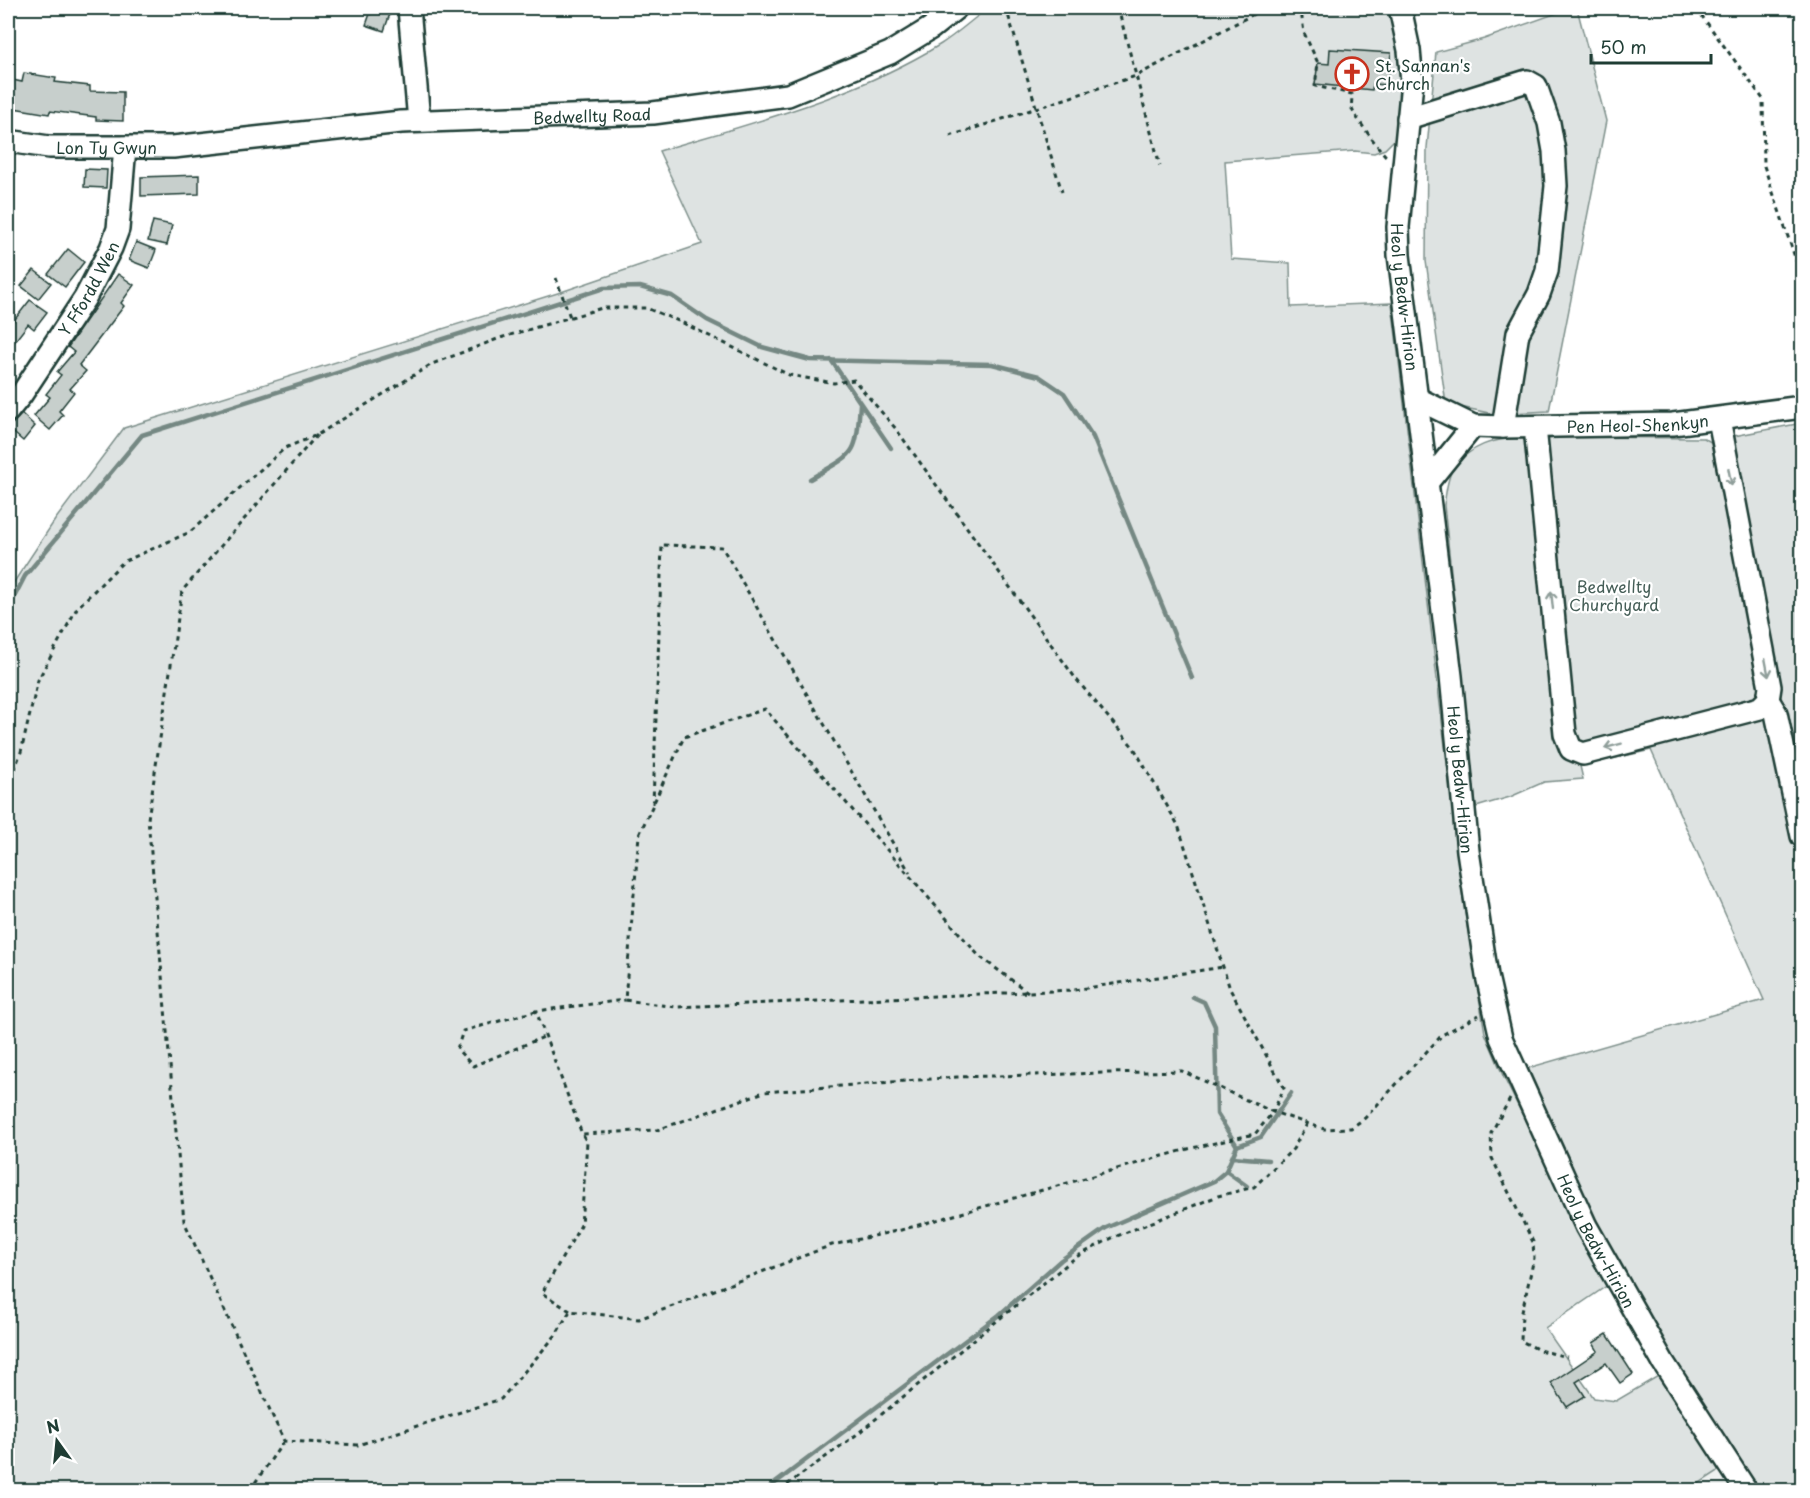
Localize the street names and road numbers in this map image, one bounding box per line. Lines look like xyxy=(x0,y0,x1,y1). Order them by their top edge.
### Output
street label: Bedwellty Road xyxy=(533,101,652,129)
street label: Lon Ty Gwyn xyxy=(56,135,157,159)
street label: Heol y Bedw-Hirion xyxy=(1386,223,1425,372)
street label: Y Ffordd Wen xyxy=(52,238,124,340)
street label: Pen Heol-Shenkyn xyxy=(1566,407,1710,438)
street label: Heol y Bedw-Hirion xyxy=(1442,704,1480,855)
street label: Heol y Bedw-Hirion xyxy=(1552,1170,1642,1312)

